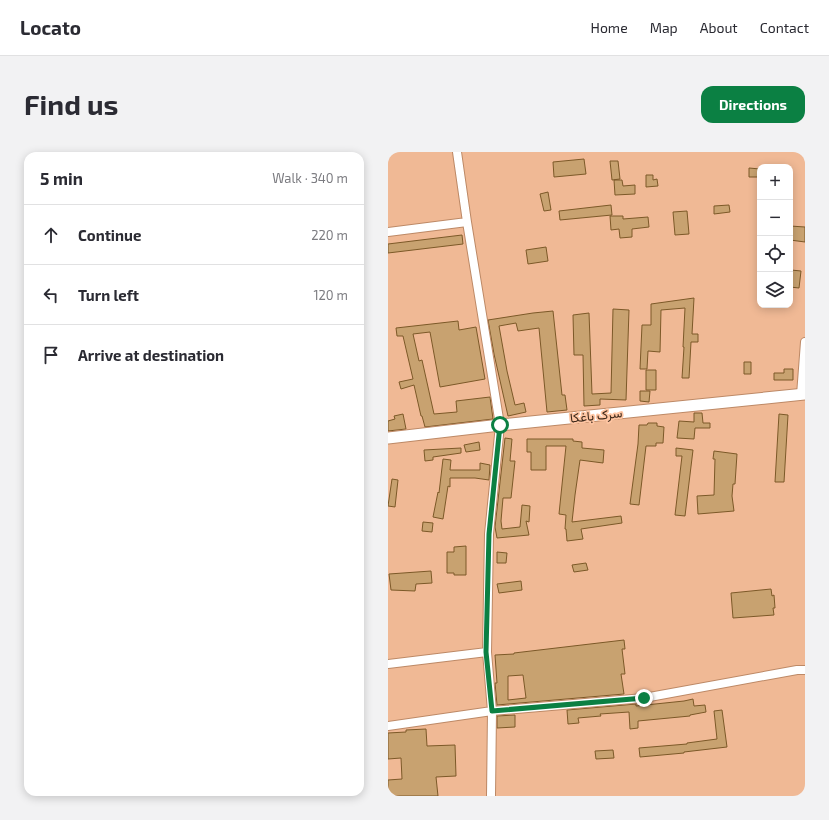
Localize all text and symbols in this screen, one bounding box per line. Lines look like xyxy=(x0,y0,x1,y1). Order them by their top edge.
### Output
text: Locato xyxy=(20,16,81,39)
text: Home xyxy=(591,19,628,36)
text: Map xyxy=(650,19,678,36)
text: About xyxy=(700,19,738,36)
text: Contact xyxy=(760,19,809,36)
button: Directions xyxy=(701,86,805,123)
text: Find us xyxy=(24,87,118,121)
map controls xyxy=(757,164,793,308)
button: + xyxy=(757,164,793,200)
text: 5 min xyxy=(40,168,83,188)
text: Walk · 340 m xyxy=(272,170,348,186)
button: − xyxy=(757,200,793,236)
icon: ahead xyxy=(40,224,62,246)
text: Continue xyxy=(78,226,141,244)
text: 220 m xyxy=(311,227,348,243)
button: locate xyxy=(757,236,793,272)
button: layers xyxy=(757,272,793,308)
icon: left xyxy=(40,284,62,306)
text: Turn left xyxy=(78,286,139,304)
text: 120 m xyxy=(313,287,348,303)
icon: arrive xyxy=(40,344,62,366)
text: Arrive at destination xyxy=(78,346,224,364)
street label: سرک باغکا xyxy=(569,404,623,427)
route start xyxy=(491,416,509,434)
route end xyxy=(635,689,653,707)

